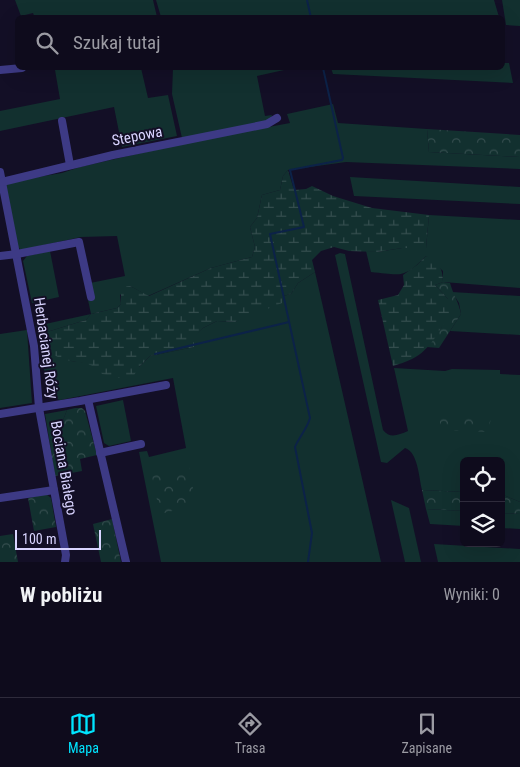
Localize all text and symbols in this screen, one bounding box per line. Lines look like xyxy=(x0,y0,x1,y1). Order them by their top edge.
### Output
search box xyxy=(15,15,505,70)
icon: search xyxy=(33,29,61,57)
text: Szukaj tutaj xyxy=(73,31,160,54)
street label: Stepowa xyxy=(110,122,164,150)
street label: Herbacianej Róży xyxy=(30,296,62,400)
street label: Bociana Białego xyxy=(47,419,81,517)
map controls xyxy=(460,457,505,547)
button: locate xyxy=(460,457,505,502)
button: layers xyxy=(460,502,505,547)
scale bar xyxy=(15,527,101,550)
text: 100 m xyxy=(22,531,57,547)
text: W pobliżu xyxy=(20,583,102,607)
text: Wyniki: 0 xyxy=(444,585,500,604)
tab: Mapa xyxy=(68,710,99,756)
tab: Trasa xyxy=(235,710,265,756)
tab: Zapisane xyxy=(401,710,452,756)

